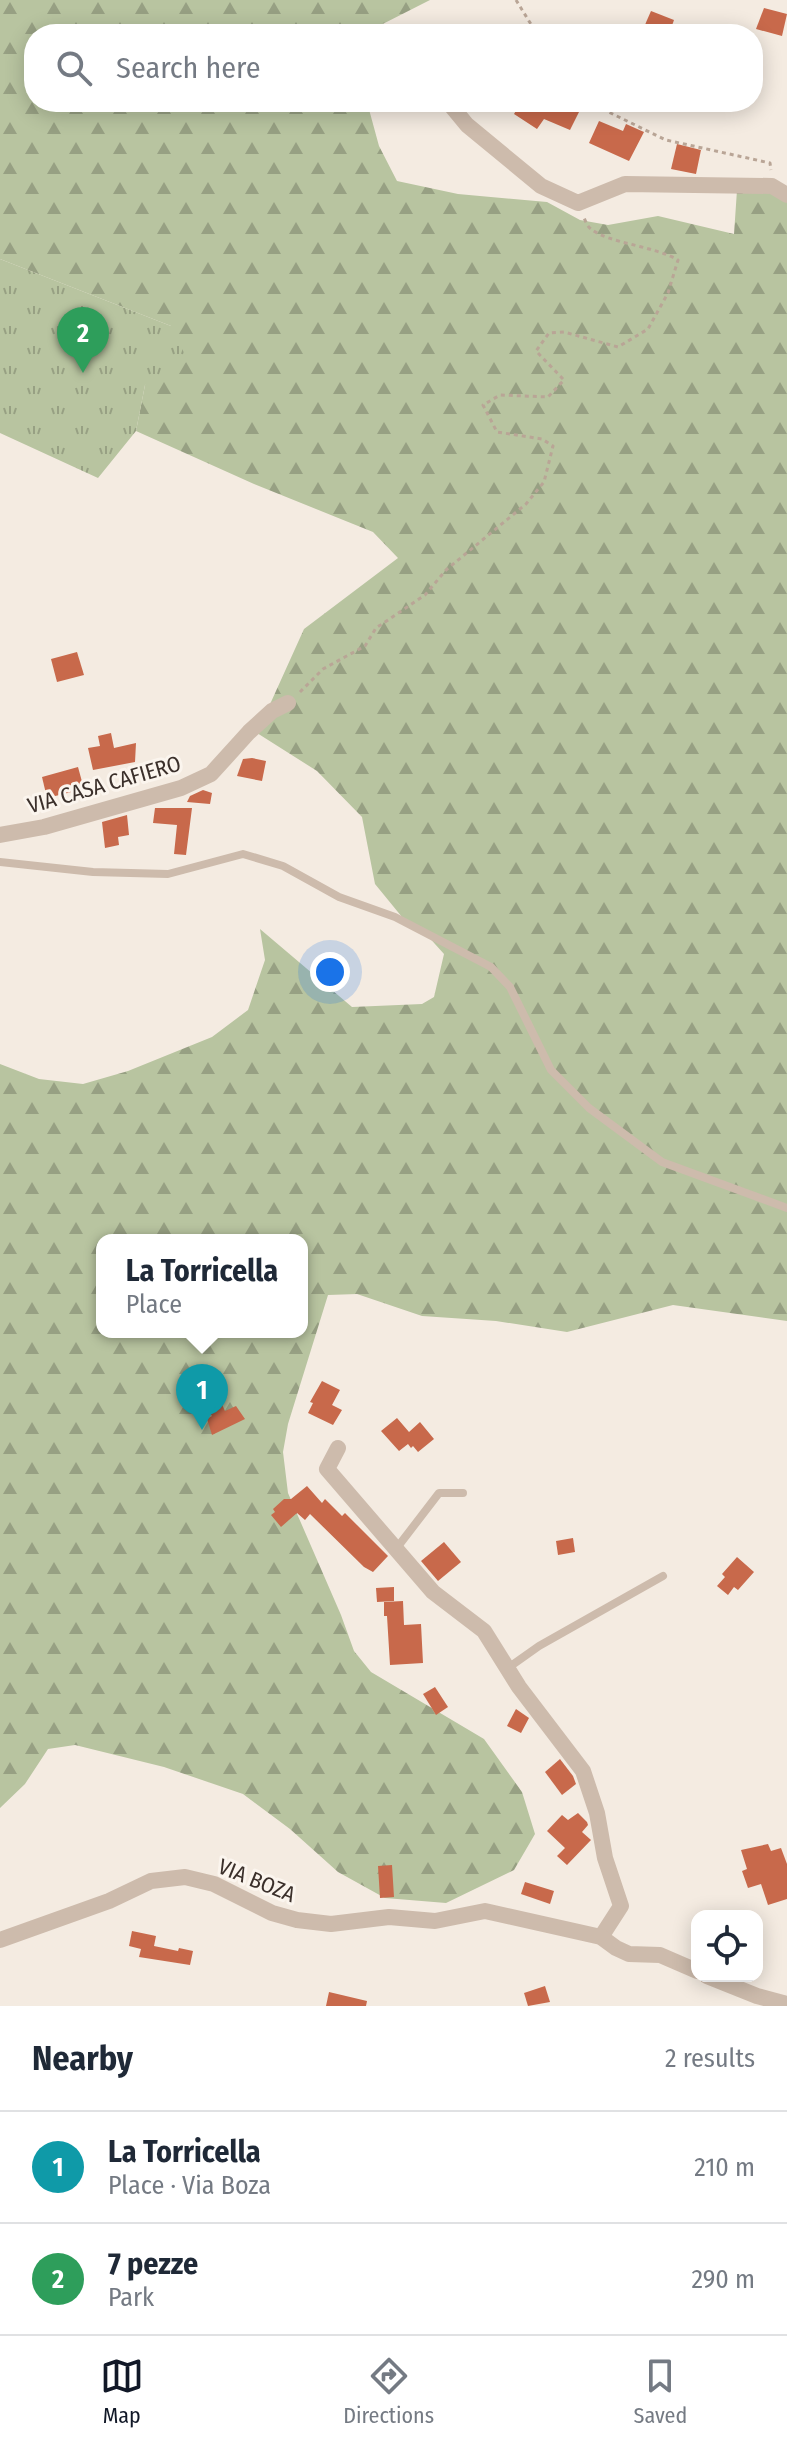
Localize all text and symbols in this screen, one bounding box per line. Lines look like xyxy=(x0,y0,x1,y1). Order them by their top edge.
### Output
search box xyxy=(24,24,763,112)
icon: search xyxy=(52,46,96,90)
text: Search here xyxy=(116,50,261,86)
pin: 2 xyxy=(57,307,109,373)
street label: VIA CASA CAFIERO xyxy=(24,750,184,819)
your location xyxy=(310,952,350,992)
popup xyxy=(96,1234,308,1338)
text: La Torricella xyxy=(126,1253,278,1289)
text: Place xyxy=(126,1289,182,1320)
pin: 1 xyxy=(176,1364,228,1430)
street label: VIA BOZA xyxy=(214,1853,300,1908)
map controls xyxy=(691,1910,763,1982)
button: locate xyxy=(691,1910,763,1982)
text: Nearby xyxy=(32,2038,133,2079)
text: 2 results xyxy=(665,2043,755,2074)
text: La Torricella xyxy=(108,2134,261,2170)
text: 1 xyxy=(53,2152,64,2183)
text: 210 m xyxy=(694,2152,755,2183)
text: Place · Via Boza xyxy=(108,2170,271,2201)
text: 7 pezze xyxy=(108,2246,198,2282)
text: 2 xyxy=(52,2264,64,2295)
text: 290 m xyxy=(691,2264,755,2295)
text: Park xyxy=(108,2282,154,2313)
tab: Map xyxy=(100,2354,144,2429)
tab: Directions xyxy=(343,2354,434,2429)
tab: Saved xyxy=(634,2354,687,2429)

